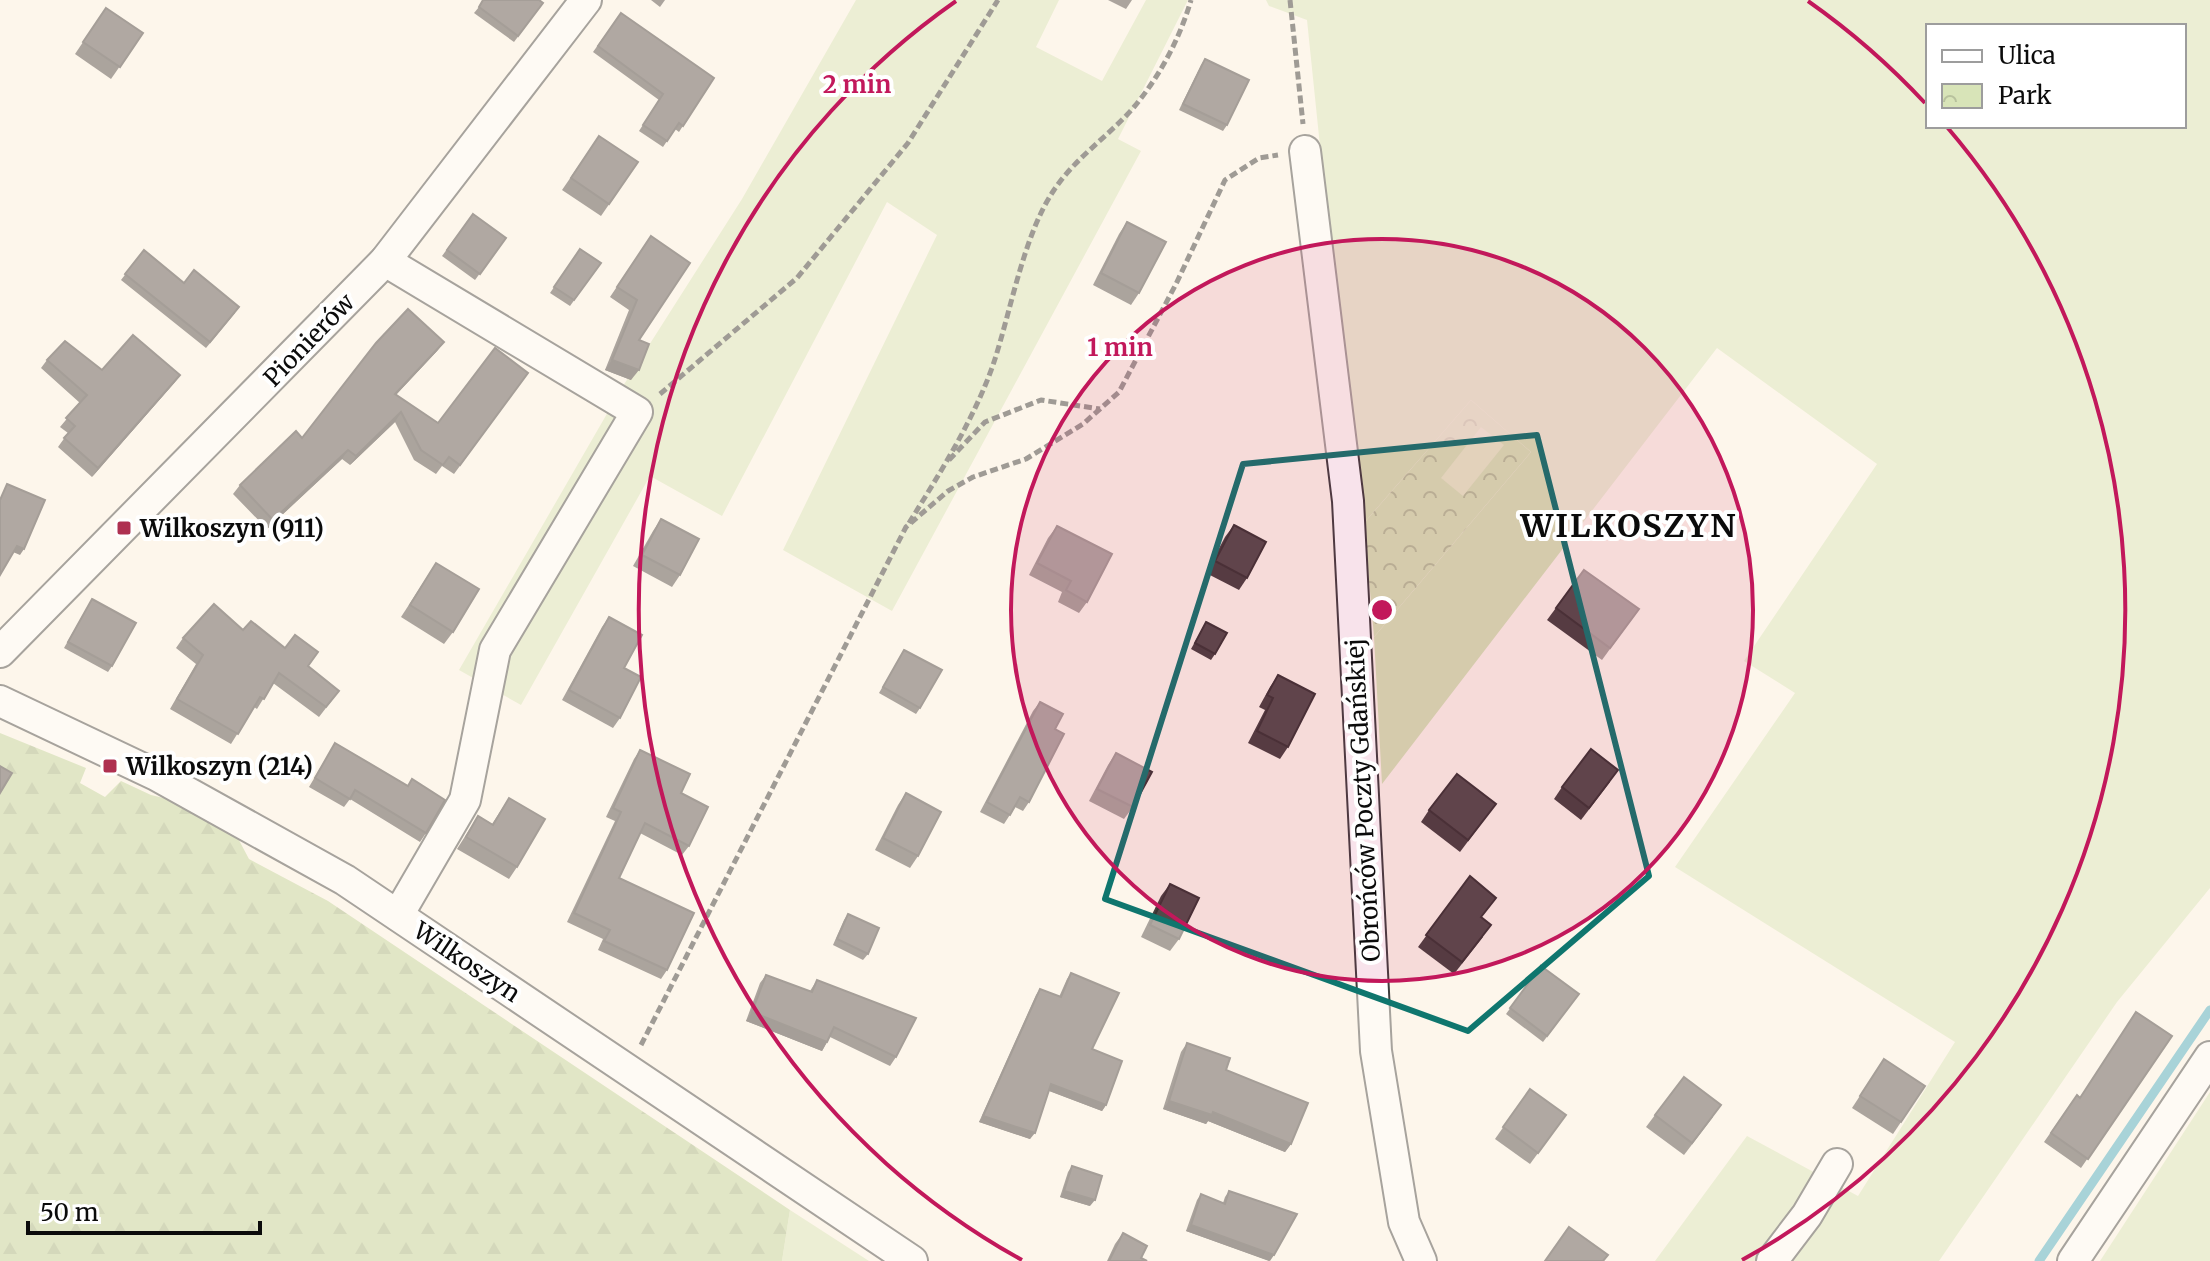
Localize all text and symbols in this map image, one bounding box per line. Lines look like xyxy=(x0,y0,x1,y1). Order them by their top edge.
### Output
legend xyxy=(1926,24,2186,128)
text: Ulica xyxy=(1998,40,2056,71)
text: 2 min xyxy=(823,69,891,100)
text: Park xyxy=(1998,80,2052,111)
street label: Pionierów xyxy=(257,286,361,393)
text: 1 min xyxy=(1087,332,1153,363)
district label: WILKOSZYN xyxy=(1519,506,1738,546)
place label: Wilkoszyn (911) xyxy=(139,513,324,544)
marker: Wilkoszyn (911) xyxy=(115,519,133,537)
centre of rings xyxy=(1368,596,1396,624)
street label: Obrońców Poczty Gdańskiej xyxy=(1339,638,1387,962)
place label: Wilkoszyn (214) xyxy=(125,751,313,782)
marker: Wilkoszyn (214) xyxy=(101,757,119,775)
street label: Wilkoszyn xyxy=(407,914,526,1009)
scale bar xyxy=(28,1185,260,1235)
text: 50 m xyxy=(40,1197,99,1228)

